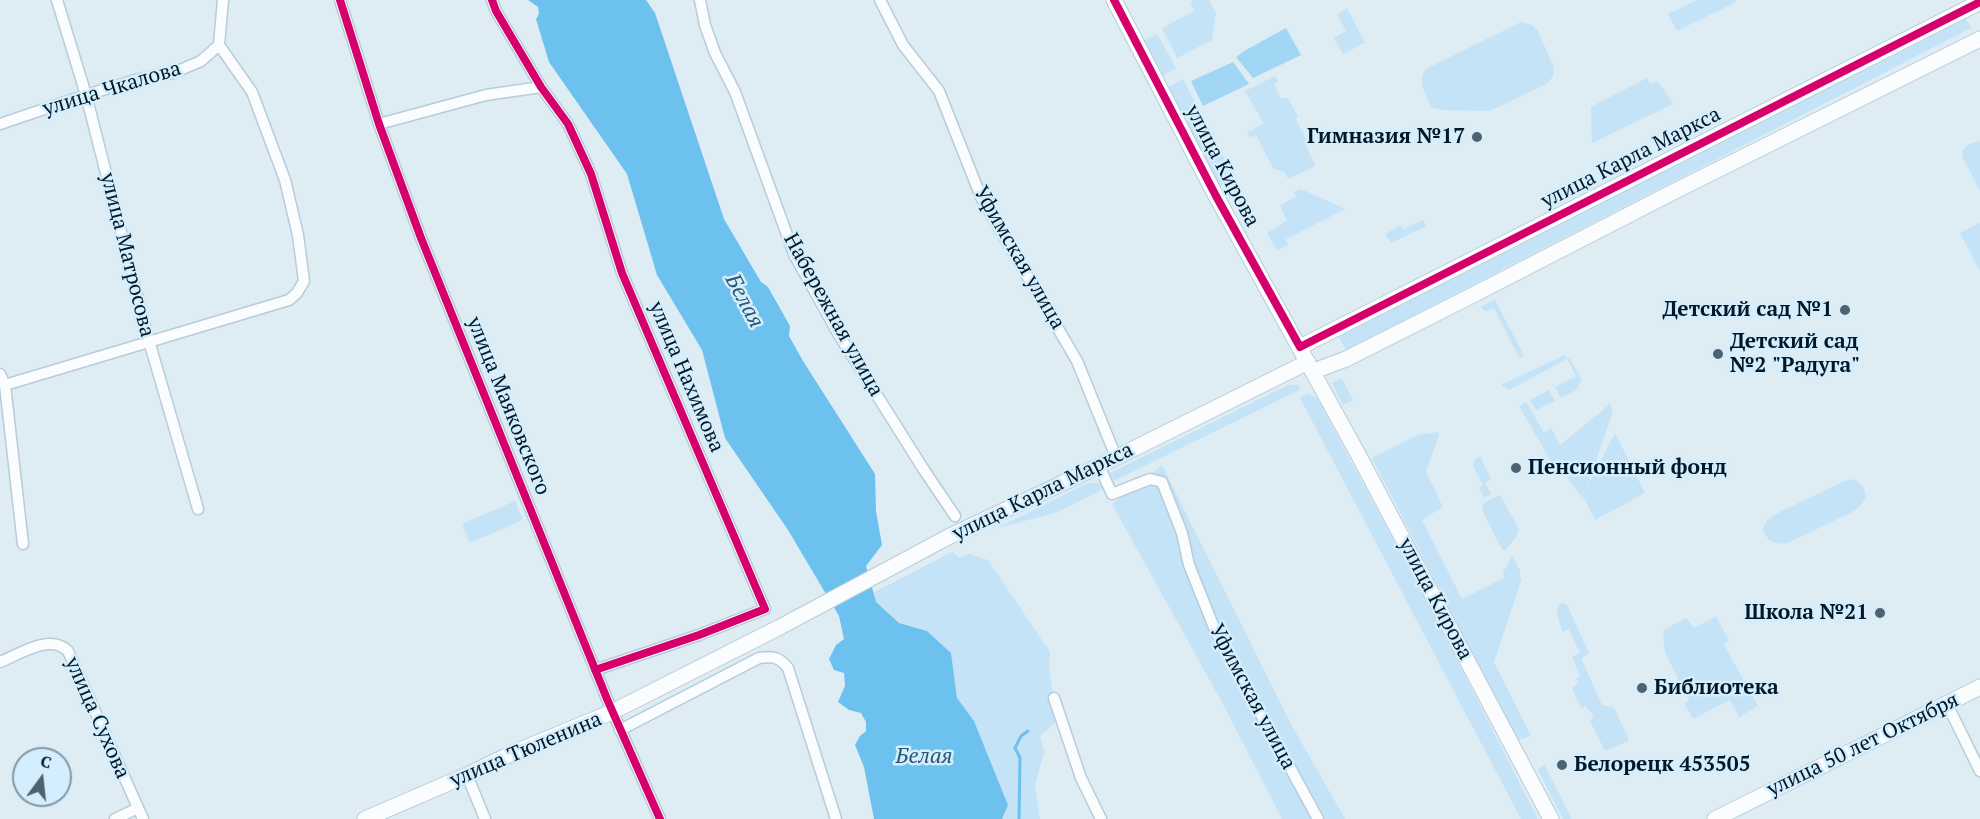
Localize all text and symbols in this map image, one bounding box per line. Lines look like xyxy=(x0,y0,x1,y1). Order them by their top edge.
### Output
street label: улица Чкалова xyxy=(40,56,184,122)
street label: улица Кирова xyxy=(1179,101,1265,231)
street label: улица Карла Маркса xyxy=(1537,102,1725,214)
place label: Гимназия №17 xyxy=(1307,124,1465,150)
marker: Гимназия №17 xyxy=(1470,130,1484,144)
street label: улица Матросова xyxy=(94,170,160,340)
street label: Уфимская улица xyxy=(968,182,1070,334)
street label: Набережная улица xyxy=(778,229,888,401)
water label: Белая xyxy=(719,270,769,332)
place label: Детский сад №1 xyxy=(1663,297,1833,323)
street label: улица Нахимова xyxy=(643,298,729,456)
marker: Детский сад №1 xyxy=(1838,303,1852,317)
street label: улица Маяковского xyxy=(461,313,555,499)
place label: Детский сад №2 "Радуга" xyxy=(1730,329,1860,379)
marker: Детский сад №2 "Радуга" xyxy=(1711,347,1725,361)
street label: улица Карла Маркса xyxy=(949,437,1137,547)
place label: Пенсионный фонд xyxy=(1528,455,1727,481)
marker: Пенсионный фонд xyxy=(1509,461,1523,475)
street label: улица Кирова xyxy=(1392,534,1478,664)
place label: Школа №21 xyxy=(1745,600,1868,626)
marker: Школа №21 xyxy=(1873,606,1887,620)
street label: Уфимская улица xyxy=(1203,620,1301,774)
street label: улица Сухова xyxy=(59,653,135,783)
place label: Библиотека xyxy=(1654,675,1779,701)
marker: Библиотека xyxy=(1635,681,1649,695)
street label: улица 50 лет Октября xyxy=(1763,688,1963,802)
street label: улица Тюленина xyxy=(446,707,606,793)
water label: Белая xyxy=(895,744,953,770)
north arrow xyxy=(12,747,72,807)
text: С xyxy=(38,750,54,774)
place label: Белорецк 453505 xyxy=(1574,752,1751,778)
marker: Белорецк 453505 xyxy=(1555,758,1569,772)

